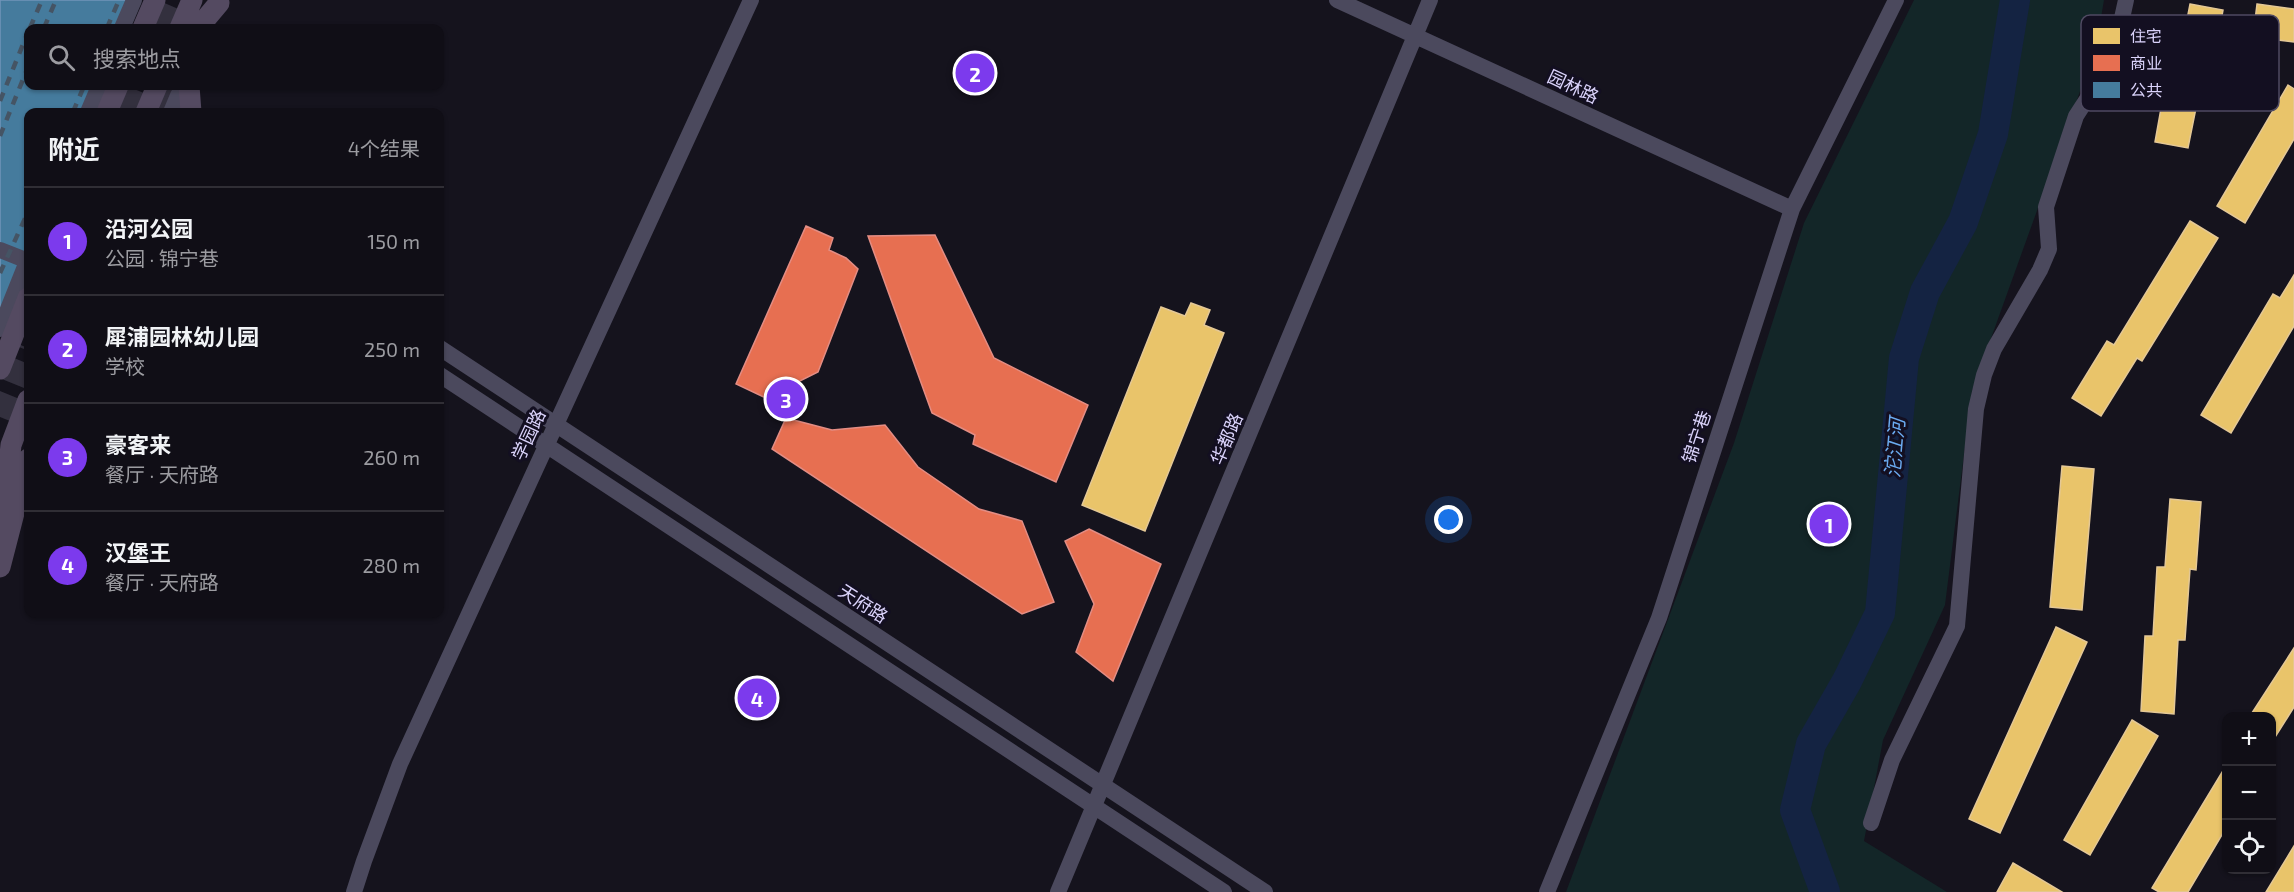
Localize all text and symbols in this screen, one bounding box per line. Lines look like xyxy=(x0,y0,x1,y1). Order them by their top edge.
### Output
legend xyxy=(2081,15,2279,111)
search box xyxy=(24,24,444,90)
text: 住宅 xyxy=(2130,26,2162,45)
icon: search xyxy=(45,41,78,74)
text: 搜索地点 xyxy=(93,45,181,71)
pin: 2 xyxy=(956,50,994,96)
text: 商业 xyxy=(2130,53,2162,72)
street label: 园林路 xyxy=(1544,65,1603,107)
text: 公共 xyxy=(2130,80,2162,99)
text: 附近 xyxy=(48,133,100,164)
text: 4个结果 xyxy=(348,136,420,160)
text: 沿河公园 xyxy=(105,215,193,241)
text: 1 xyxy=(63,229,72,253)
text: 150 m xyxy=(367,229,420,253)
text: 公园 · 锦宁巷 xyxy=(105,246,219,270)
text: 犀浦园林幼儿园 xyxy=(105,323,259,349)
text: 2 xyxy=(62,337,73,361)
text: 250 m xyxy=(364,337,420,361)
text: 学校 xyxy=(105,354,145,378)
pin: 3 xyxy=(766,376,806,422)
street label: 学园路 xyxy=(507,405,549,464)
street label: 锦宁巷 xyxy=(1677,408,1715,466)
street label: 华都路 xyxy=(1205,409,1247,468)
water label: 沱江河 xyxy=(1879,413,1909,479)
text: 豪客来 xyxy=(105,431,171,457)
text: 3 xyxy=(62,445,73,469)
text: 260 m xyxy=(363,445,420,469)
text: 餐厅 · 天府路 xyxy=(105,462,219,486)
pin: 1 xyxy=(1810,502,1848,546)
your location xyxy=(1434,505,1463,534)
text: 汉堡王 xyxy=(105,539,171,565)
text: 4 xyxy=(61,553,74,577)
text: 280 m xyxy=(363,553,420,577)
text: 餐厅 · 天府路 xyxy=(105,570,219,594)
street label: 天府路 xyxy=(835,579,892,627)
pin: 4 xyxy=(738,676,777,720)
map controls xyxy=(2222,712,2276,874)
button: + xyxy=(2222,712,2276,766)
button: − xyxy=(2222,766,2276,820)
button: locate xyxy=(2222,820,2276,874)

